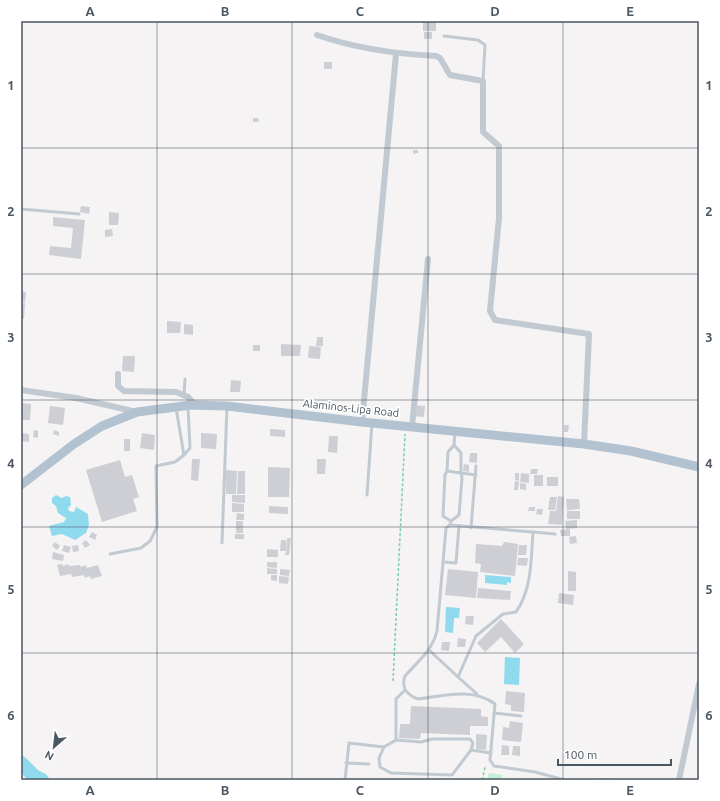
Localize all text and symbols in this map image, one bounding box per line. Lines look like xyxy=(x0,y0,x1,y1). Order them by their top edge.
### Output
text: A xyxy=(85,4,95,18)
text: B xyxy=(221,4,230,18)
text: C xyxy=(356,4,365,18)
text: D xyxy=(490,4,500,18)
text: E xyxy=(626,4,634,18)
text: 1 xyxy=(7,78,15,92)
text: 1 xyxy=(705,78,713,92)
text: 2 xyxy=(7,204,15,218)
text: 2 xyxy=(705,204,713,218)
text: 3 xyxy=(7,330,15,344)
text: 3 xyxy=(705,330,713,344)
street label: Alaminos-Lipa Road xyxy=(302,397,400,419)
text: 4 xyxy=(7,456,15,470)
text: 4 xyxy=(705,456,713,470)
text: 5 xyxy=(7,582,15,596)
text: 5 xyxy=(705,582,713,596)
text: 6 xyxy=(7,708,15,722)
text: 6 xyxy=(705,708,713,722)
north arrow xyxy=(34,727,74,767)
scale bar xyxy=(558,741,671,767)
text: 100 m xyxy=(564,748,597,761)
text: N xyxy=(43,749,56,763)
text: A xyxy=(85,783,95,797)
text: B xyxy=(221,783,230,797)
text: C xyxy=(356,783,365,797)
text: D xyxy=(490,783,500,797)
text: E xyxy=(626,783,634,797)

